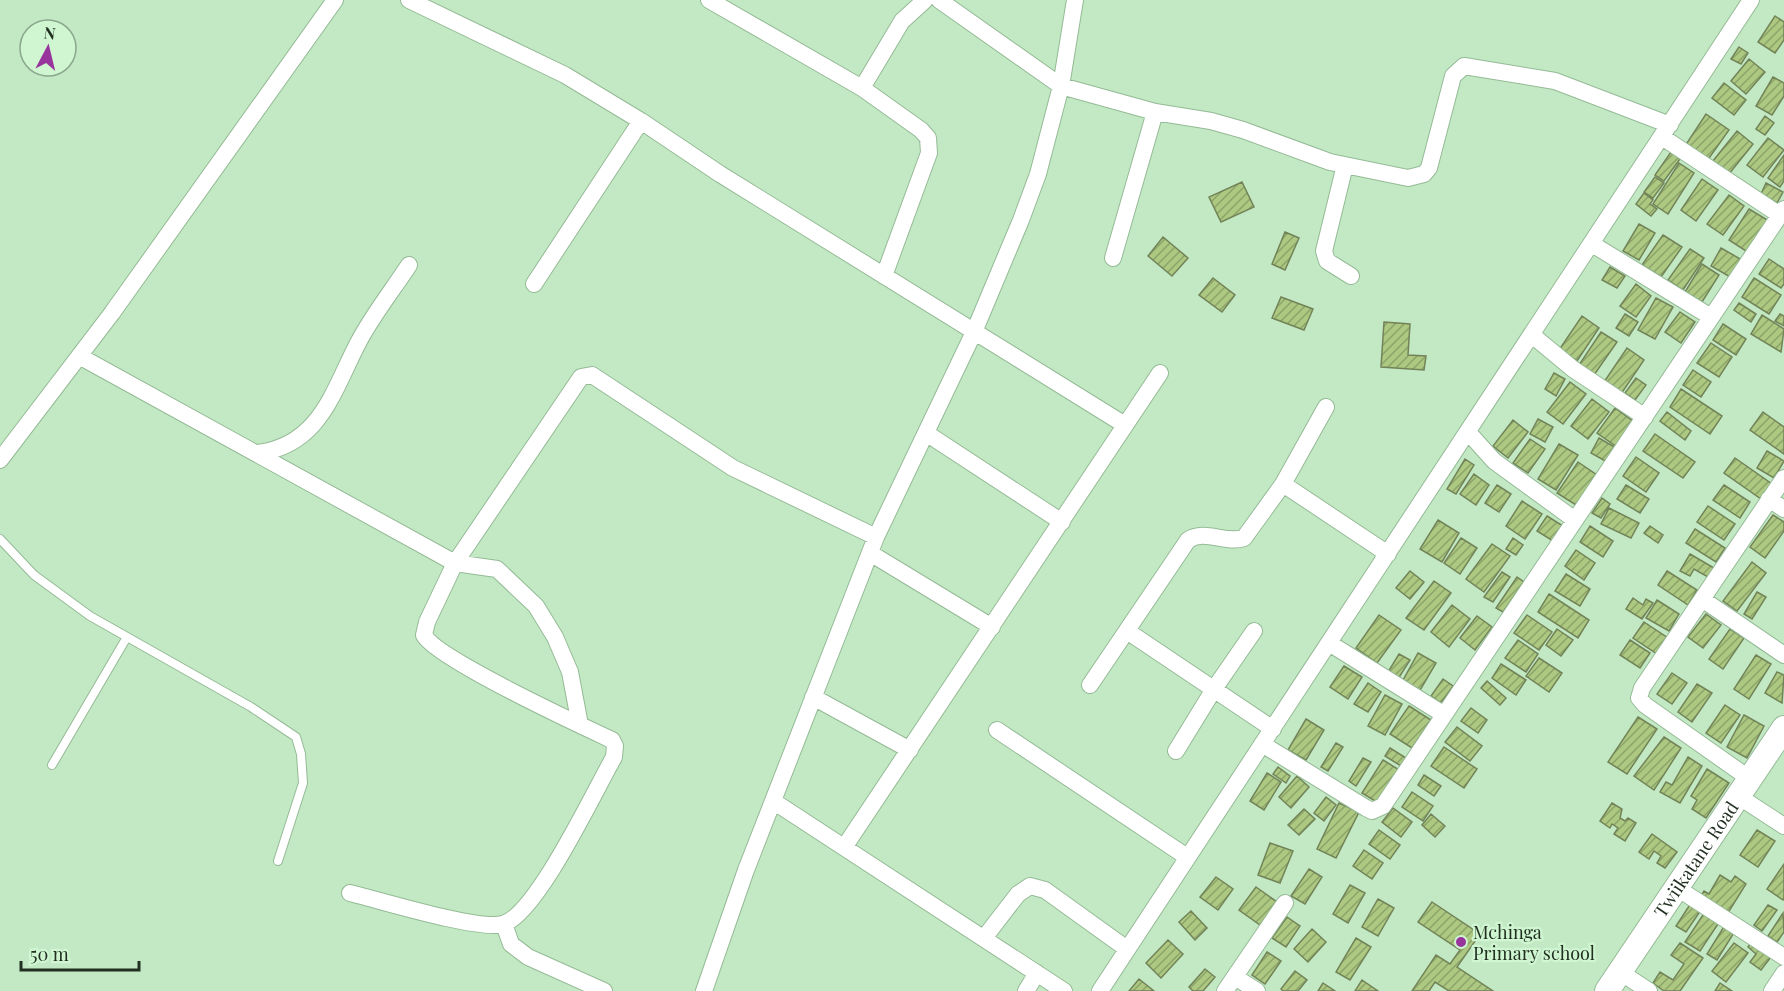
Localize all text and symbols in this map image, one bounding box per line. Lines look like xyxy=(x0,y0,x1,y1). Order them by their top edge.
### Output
north arrow xyxy=(18,18,78,78)
text: N xyxy=(43,21,57,44)
street label: Twiikatane Road xyxy=(1648,796,1744,922)
place label: Mchinga Primary school xyxy=(1473,920,1595,965)
scale bar xyxy=(21,934,140,972)
marker: Mchinga Primary school xyxy=(1454,935,1468,949)
text: 50 m xyxy=(30,942,69,966)

